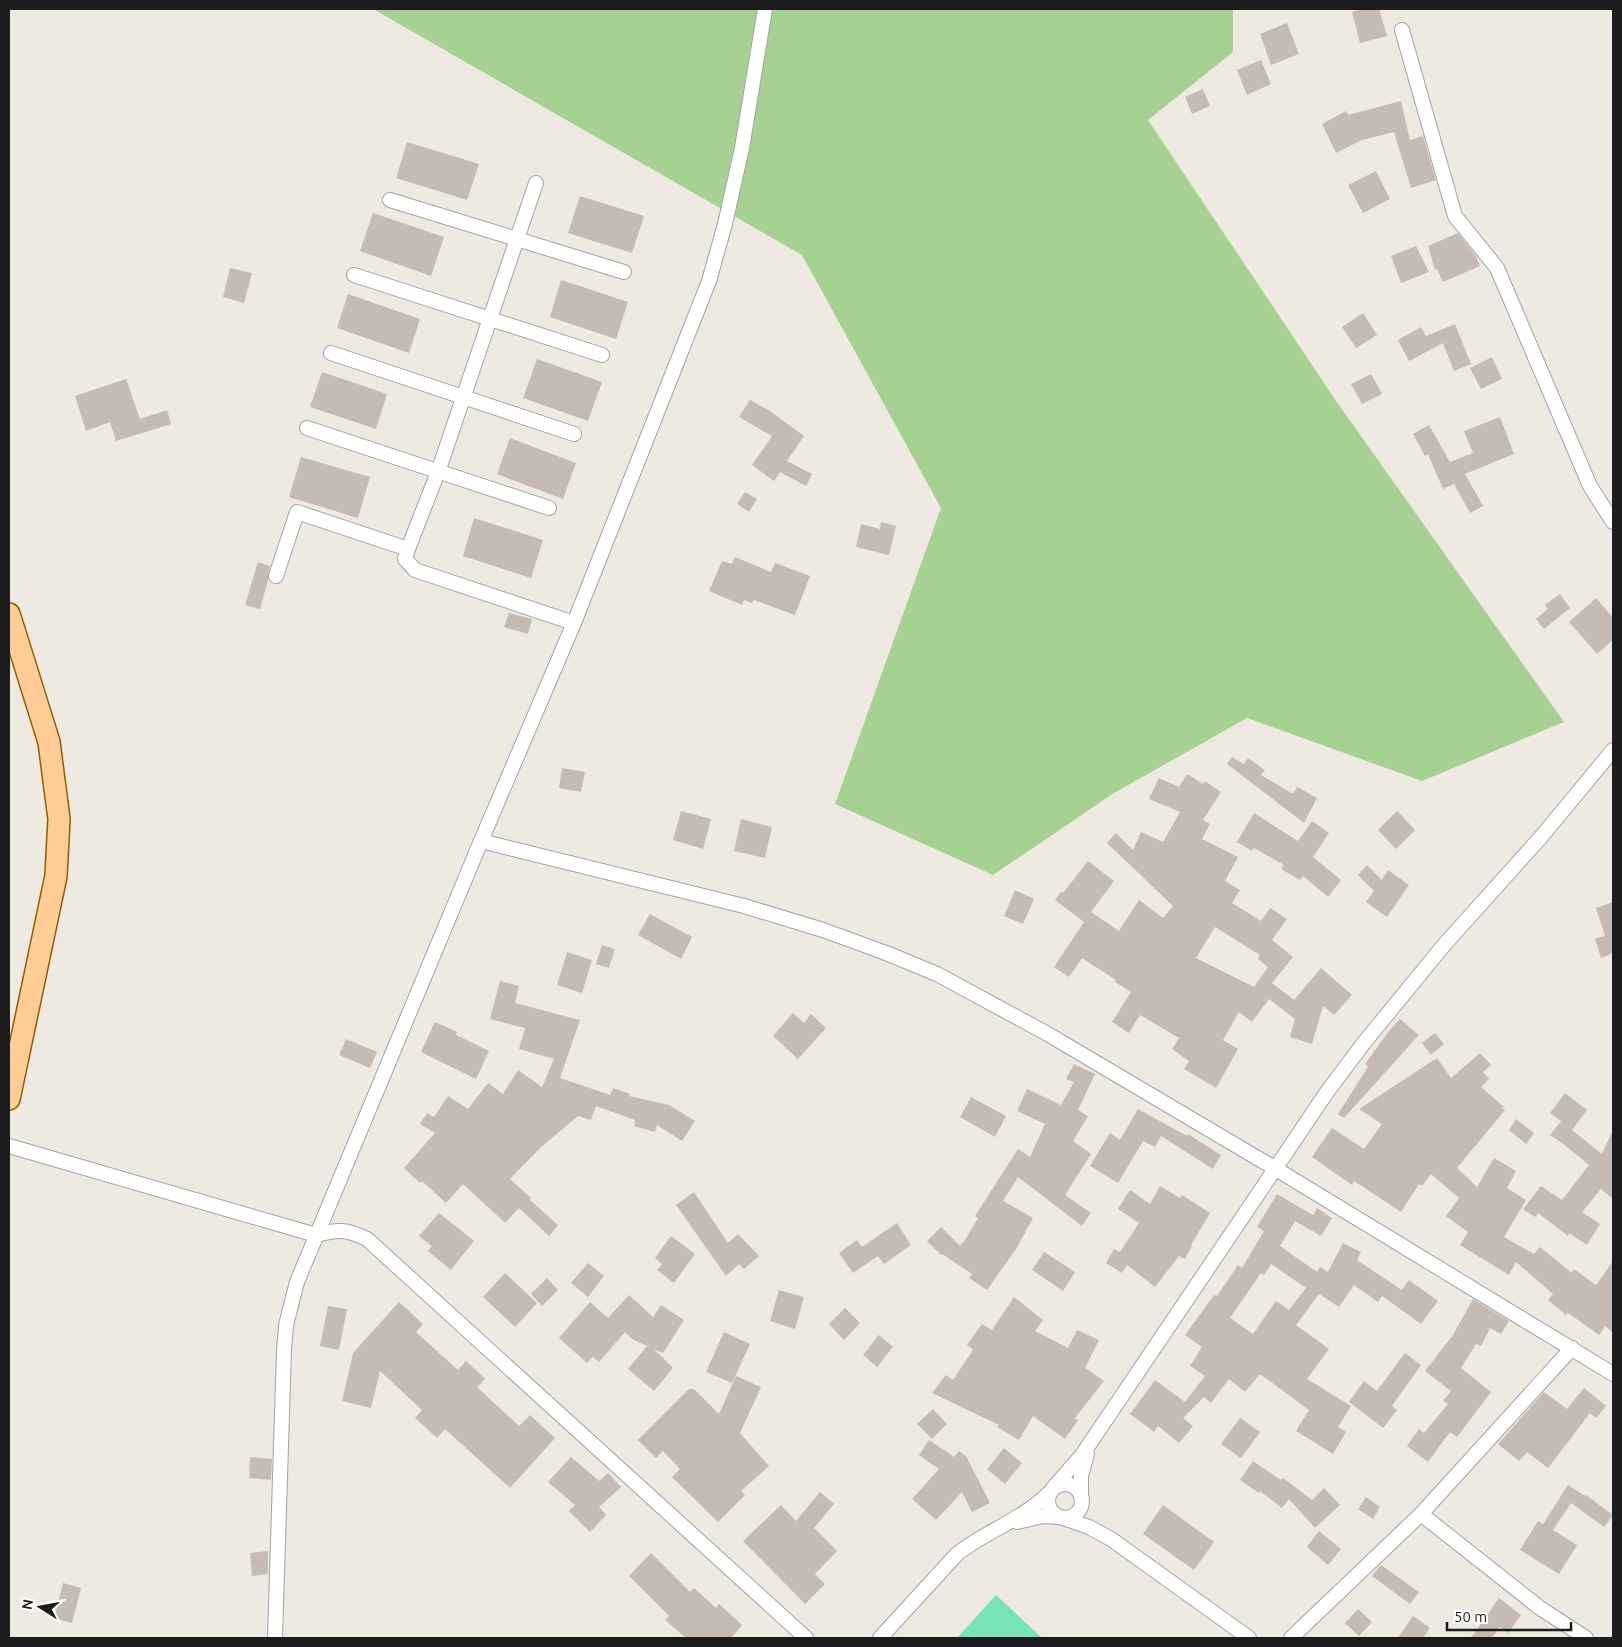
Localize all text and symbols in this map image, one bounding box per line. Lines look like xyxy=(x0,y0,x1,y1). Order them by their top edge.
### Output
north arrow xyxy=(15,1582,65,1632)
text: N xyxy=(18,1598,36,1611)
scale bar xyxy=(1447,1600,1571,1632)
text: 50 m xyxy=(1454,1608,1487,1625)

